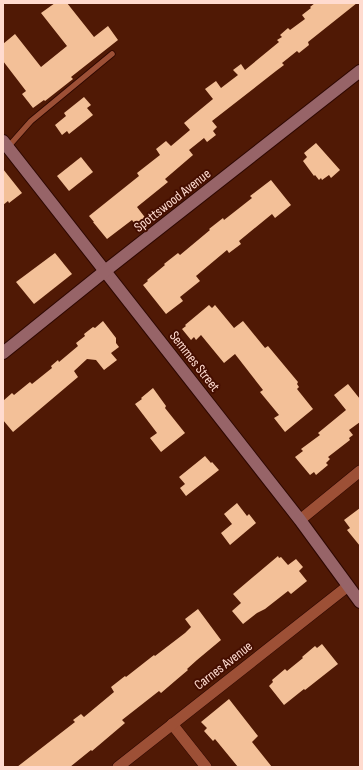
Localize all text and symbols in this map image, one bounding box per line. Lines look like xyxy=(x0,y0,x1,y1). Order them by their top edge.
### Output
street label: Spottswood Avenue xyxy=(131,165,214,236)
street label: Semmes Street xyxy=(166,328,223,395)
street label: Carnes Avenue xyxy=(191,637,256,693)

